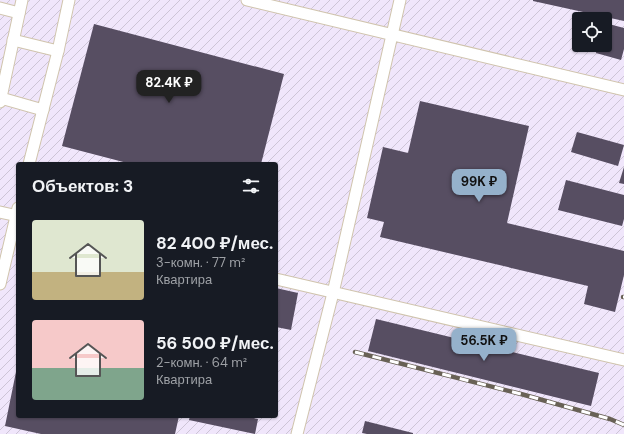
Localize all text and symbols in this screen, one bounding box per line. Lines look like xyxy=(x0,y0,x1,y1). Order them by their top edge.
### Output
map controls xyxy=(572,12,612,52)
button: locate xyxy=(572,12,612,52)
pin: 82.4K ₽ xyxy=(132,70,206,104)
text: 82.4K ₽ xyxy=(145,74,193,91)
pin: 99K ₽ xyxy=(451,169,507,203)
text: 99K ₽ xyxy=(461,173,497,190)
text: Объектов: 3 xyxy=(32,175,133,197)
icon: filters xyxy=(240,175,262,197)
text: 82 400 ₽/мес. xyxy=(156,232,273,254)
icon: home xyxy=(64,236,112,284)
text: 3-комн. · 77 m² xyxy=(156,254,245,271)
text: Квартира xyxy=(156,271,212,288)
pin: 56.5K ₽ xyxy=(447,328,521,362)
text: 56 500 ₽/мес. xyxy=(156,332,274,354)
text: 56.5K ₽ xyxy=(460,332,508,349)
icon: home xyxy=(64,336,112,384)
text: 2-комн. · 64 m² xyxy=(156,354,247,371)
text: Квартира xyxy=(156,371,212,388)

